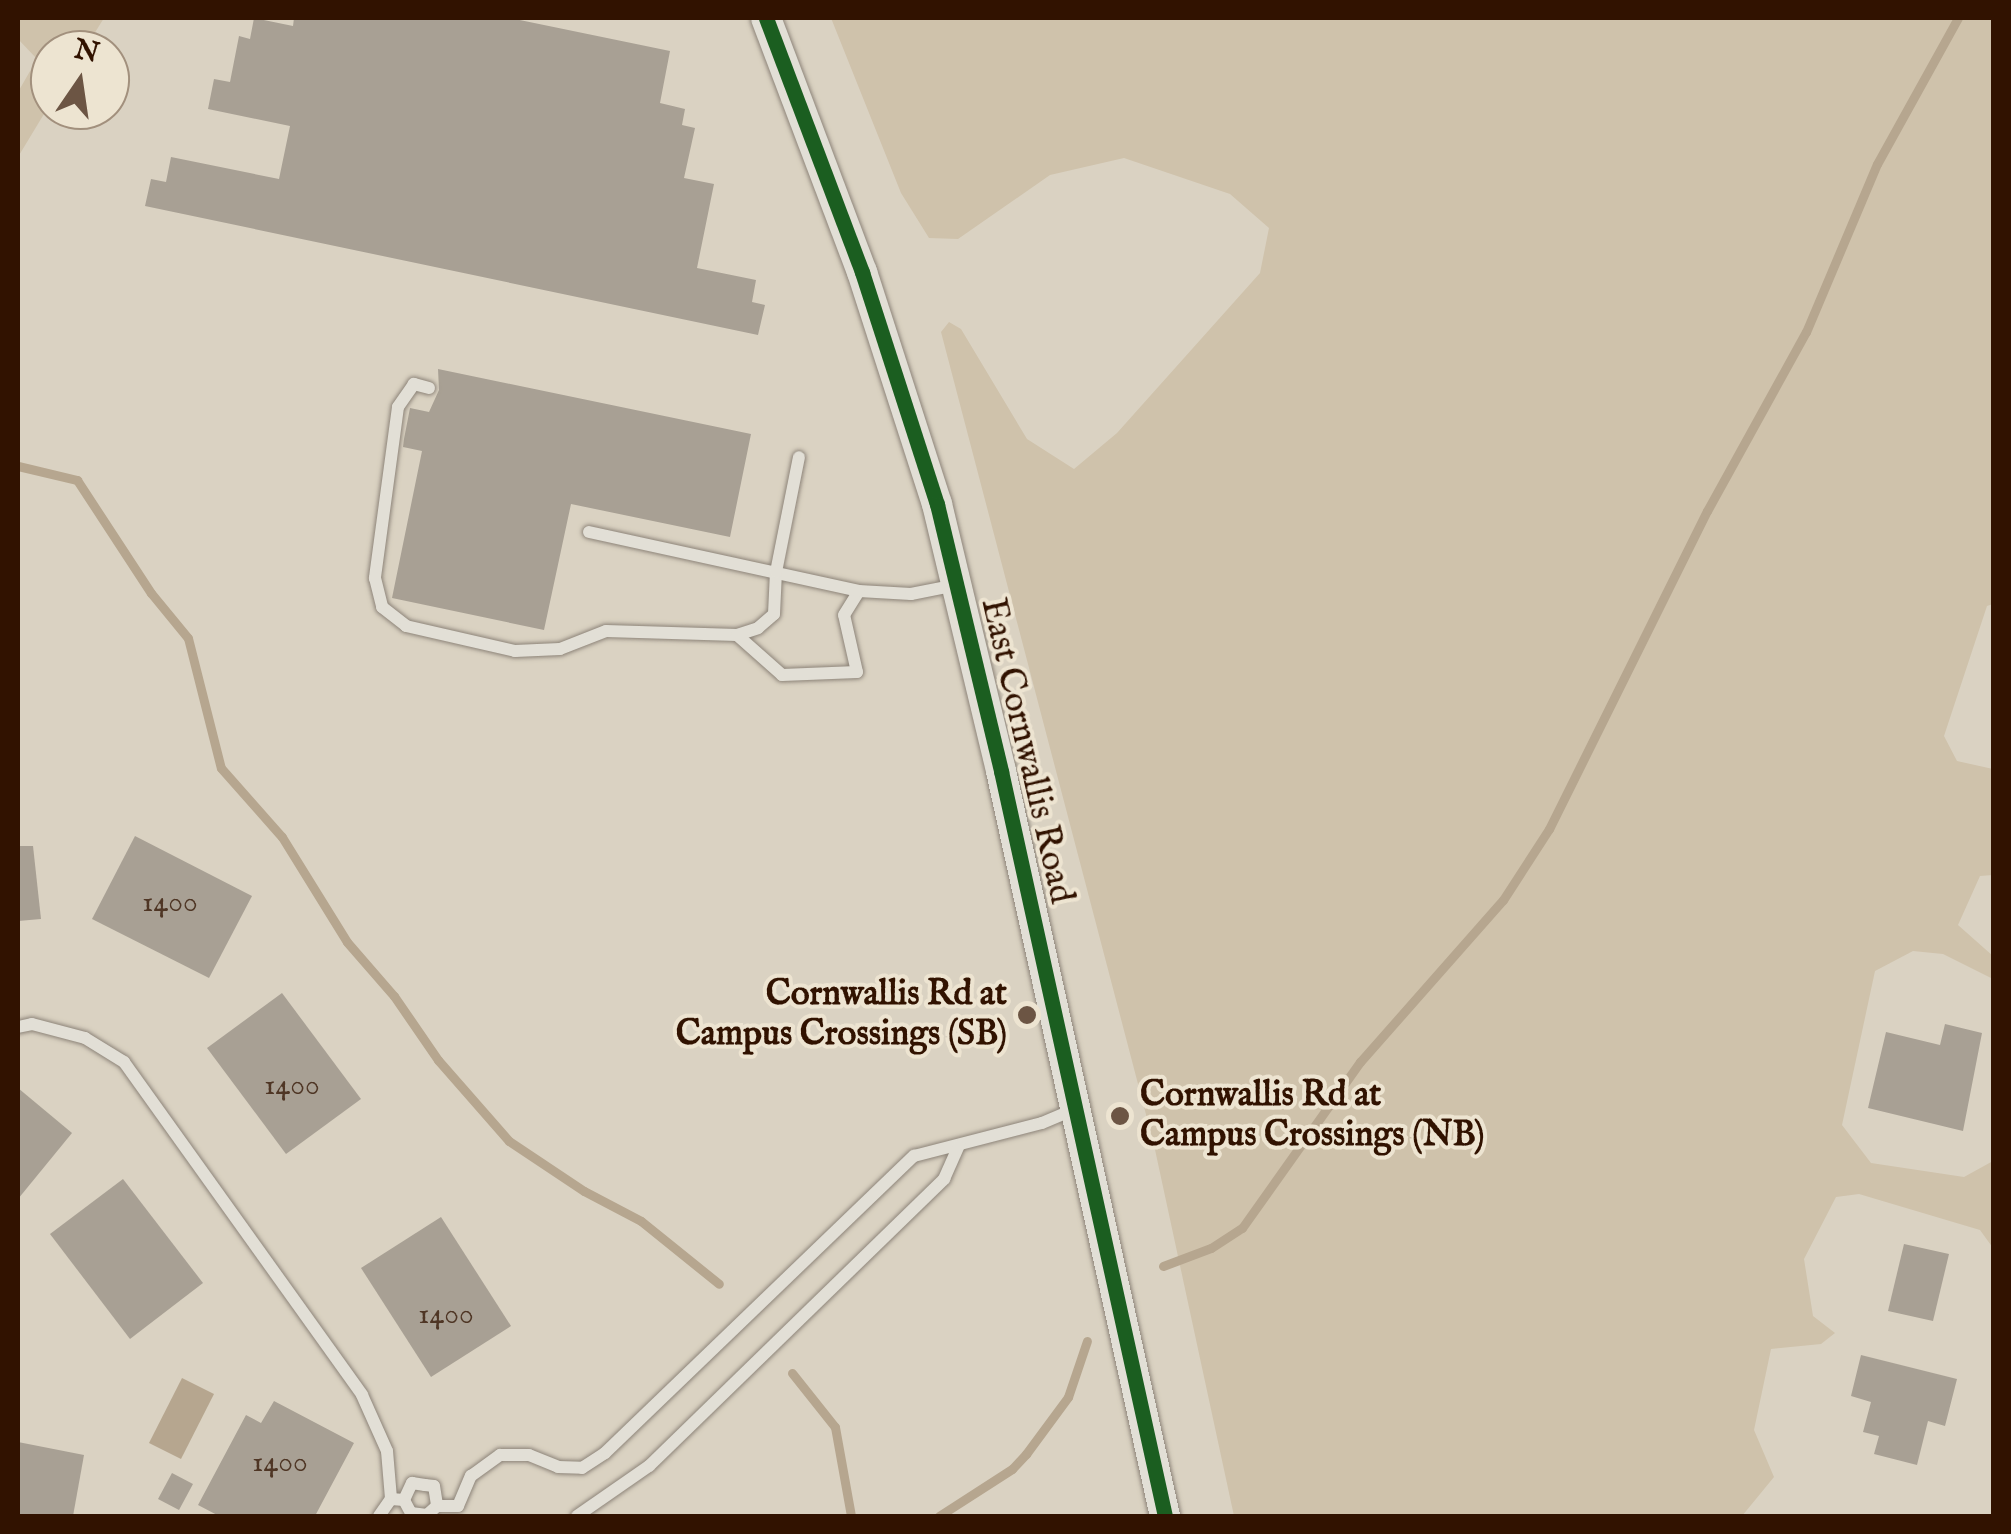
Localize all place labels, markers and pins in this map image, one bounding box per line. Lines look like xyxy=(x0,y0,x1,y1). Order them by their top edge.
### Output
place label: Cornwallis Rd at Campus Crossings (SB) xyxy=(676,974,1007,1056)
marker: Cornwallis Rd at Campus Crossings (SB) xyxy=(1016,1004,1038,1026)
place label: Cornwallis Rd at Campus Crossings (NB) xyxy=(1140,1075,1484,1157)
marker: Cornwallis Rd at Campus Crossings (NB) xyxy=(1109,1105,1131,1127)

